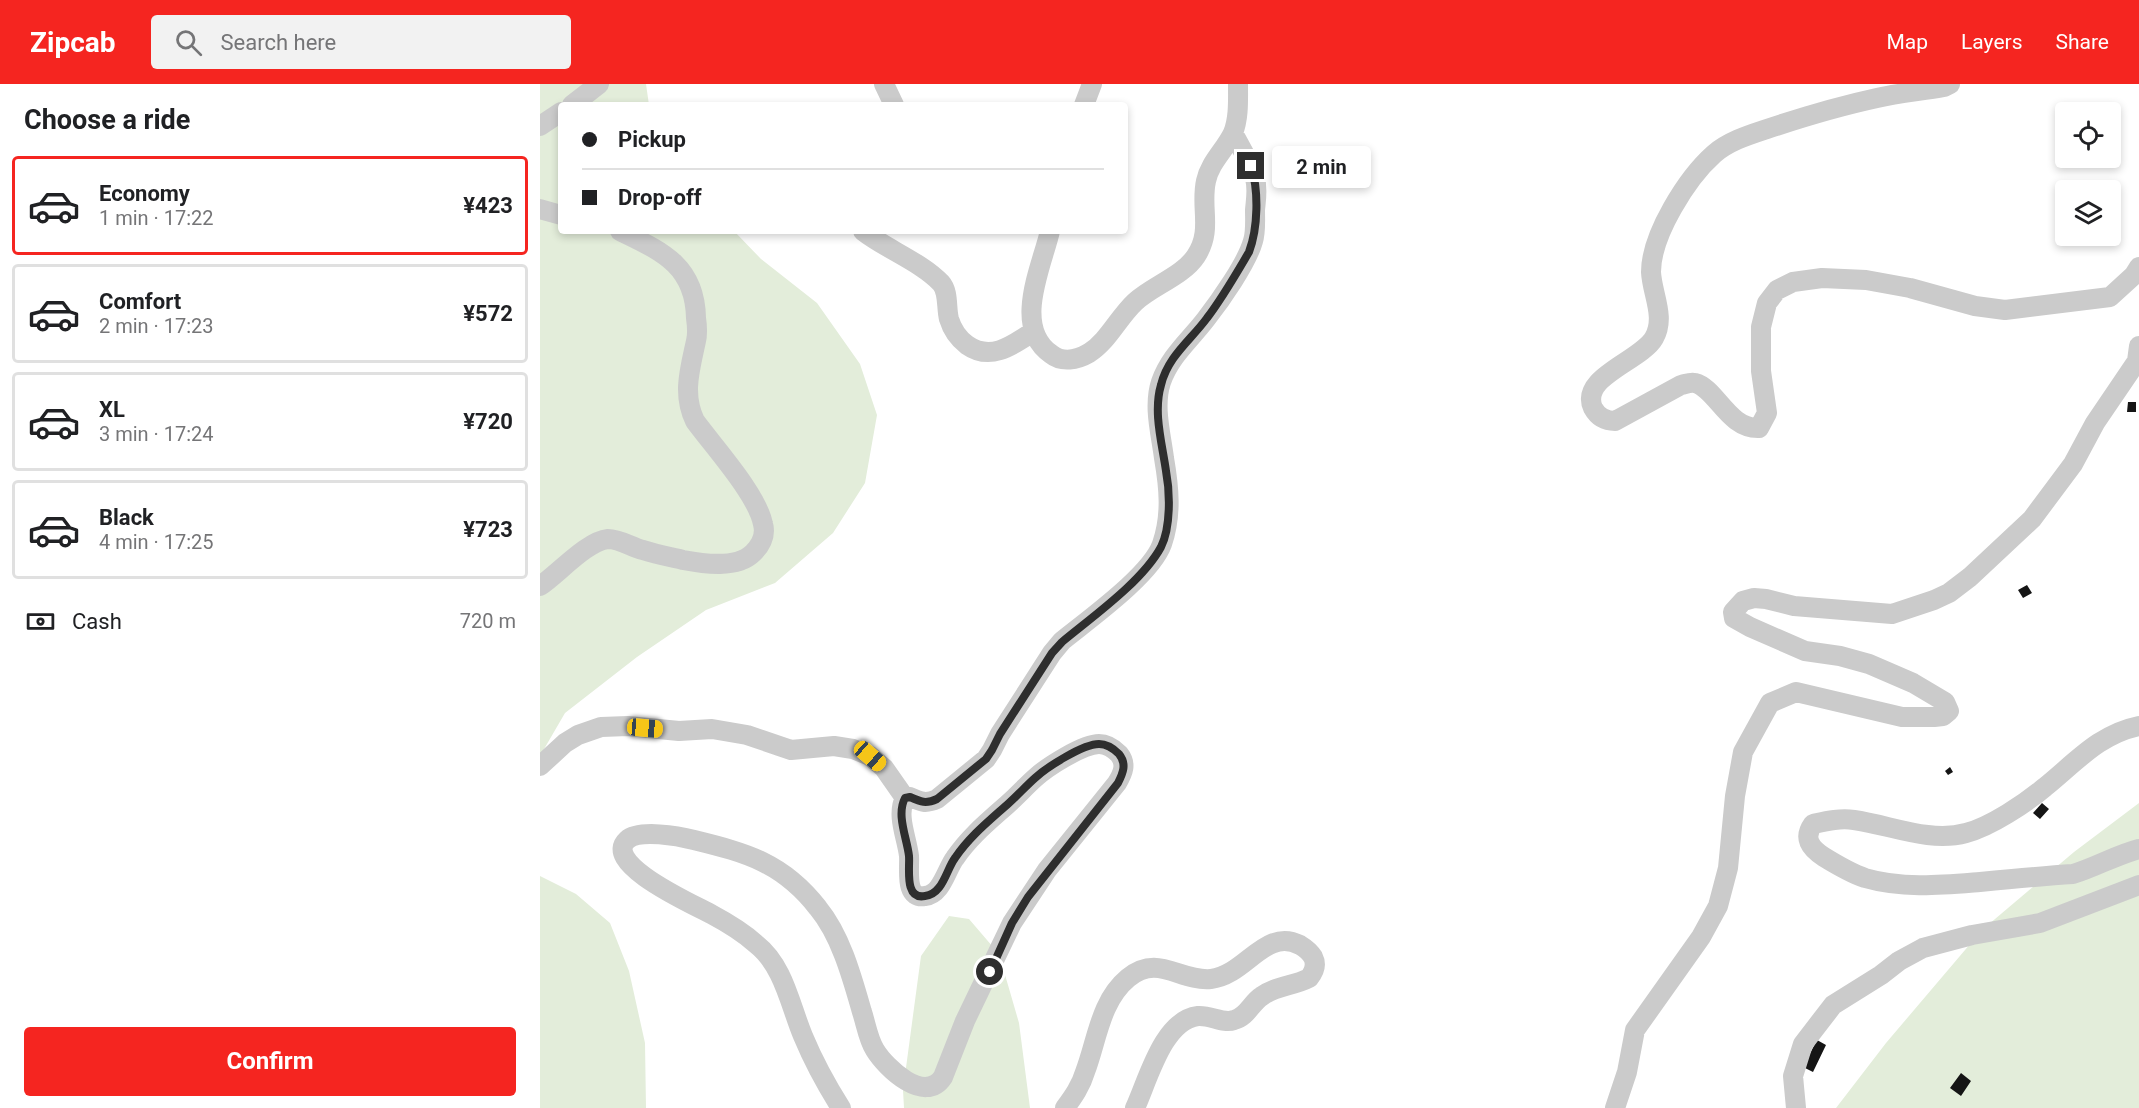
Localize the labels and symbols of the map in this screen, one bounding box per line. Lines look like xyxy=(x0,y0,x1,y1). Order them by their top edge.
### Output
callout: 2 min xyxy=(1272,145,1371,187)
route end xyxy=(1237,152,1264,179)
car xyxy=(626,717,664,739)
car xyxy=(851,737,889,775)
route start xyxy=(976,958,1003,985)

